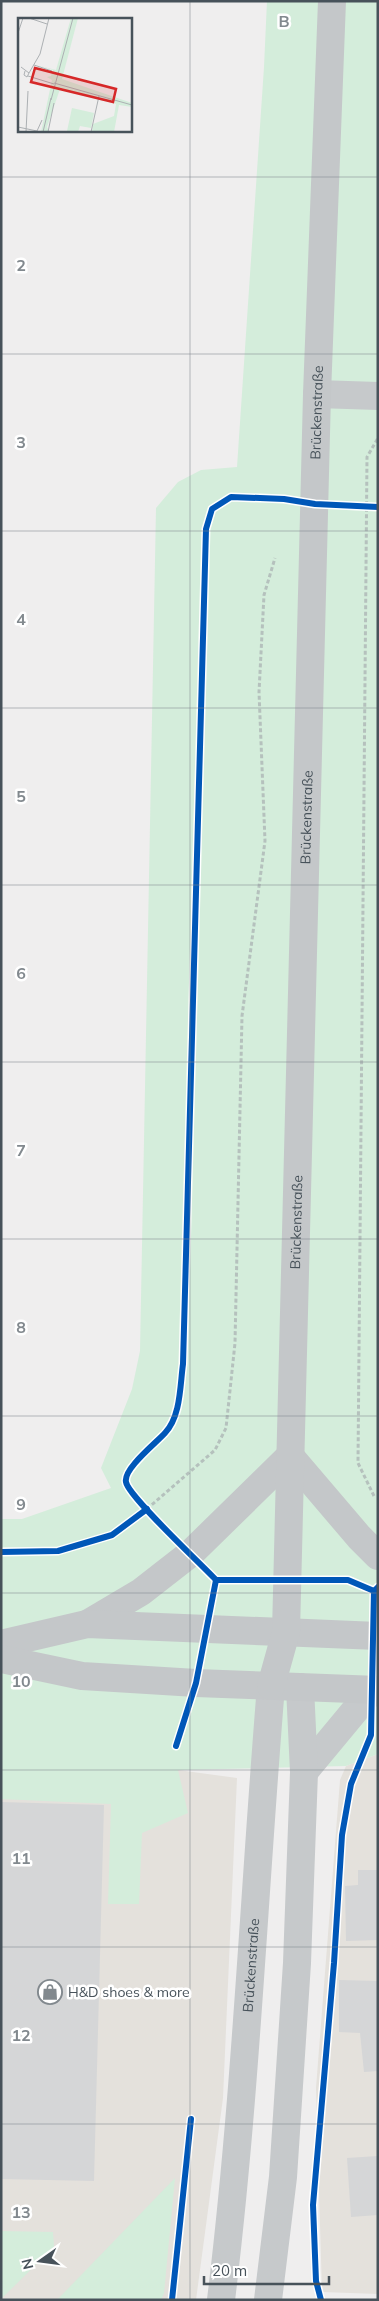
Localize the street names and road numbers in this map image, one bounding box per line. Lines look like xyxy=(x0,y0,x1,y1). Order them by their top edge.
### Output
street label: Brückenstraße xyxy=(306,365,327,460)
street label: Brückenstraße xyxy=(296,770,317,865)
street label: Brückenstraße xyxy=(286,1175,306,1270)
street label: Brückenstraße xyxy=(239,1918,263,2013)

